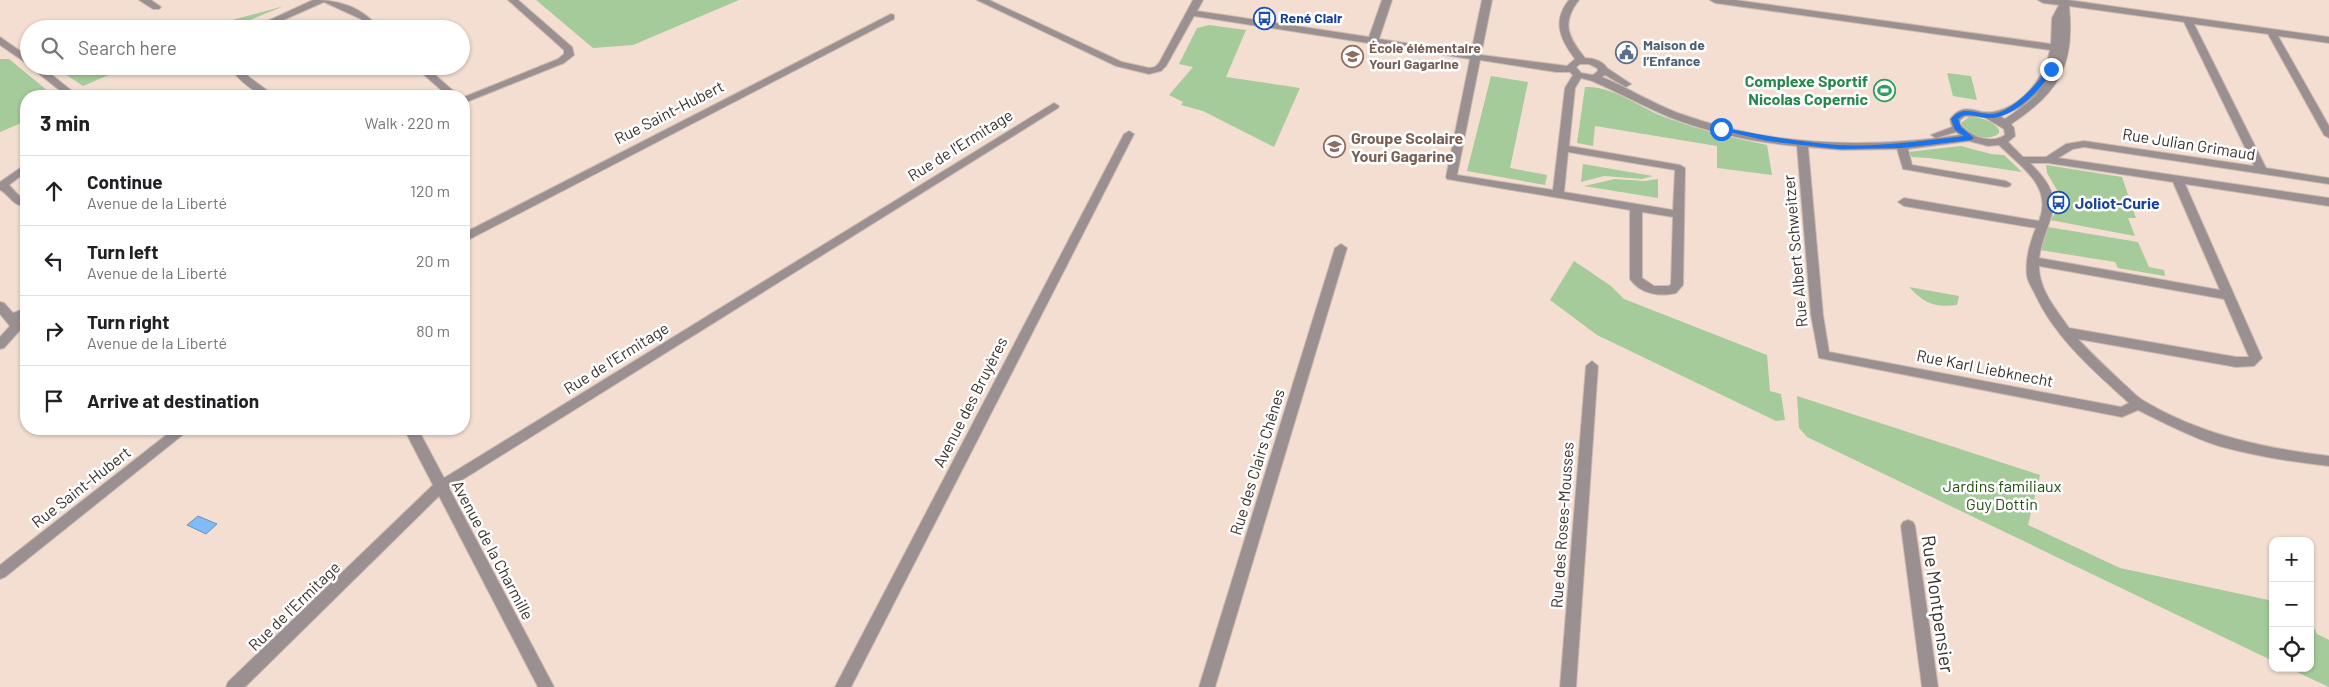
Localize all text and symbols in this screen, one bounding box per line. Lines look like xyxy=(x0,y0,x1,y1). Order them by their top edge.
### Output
bus stop icon: René Clair xyxy=(1252,6,1276,30)
place label: René Clair xyxy=(1280,9,1343,26)
search box xyxy=(20,20,470,75)
icon: search xyxy=(38,34,66,62)
text: Search here xyxy=(78,36,177,59)
place label: Maison de l’Enfance xyxy=(1643,36,1705,69)
place label: École élémentaire Youri Gagarine xyxy=(1369,39,1481,72)
public building icon: Maison de l’Enfance xyxy=(1615,41,1639,65)
school or university icon: École élémentaire Youri Gagarine xyxy=(1341,44,1365,68)
route end xyxy=(2040,58,2063,81)
place label: Complexe Sportif Nicolas Copernic xyxy=(1745,71,1868,108)
street label: Rue Saint-Hubert xyxy=(611,76,727,147)
sports icon: Complexe Sportif Nicolas Copernic xyxy=(1872,78,1896,102)
street label: Rue de l'Ermitage xyxy=(904,105,1016,184)
text: 3 min xyxy=(40,110,90,135)
text: Walk · 220 m xyxy=(364,113,450,132)
route start xyxy=(1710,118,1733,141)
street label: Rue Julian Grimaud xyxy=(2121,124,2257,163)
place label: Groupe Scolaire Youri Gagarine xyxy=(1351,128,1464,165)
school or university icon: Groupe Scolaire Youri Gagarine xyxy=(1323,135,1347,159)
text: Continue xyxy=(87,170,163,193)
street label: Rue Albert Schweitzer xyxy=(1778,174,1811,328)
icon: ahead xyxy=(40,177,68,205)
text: 120 m xyxy=(410,181,450,200)
bus stop icon: Joliot-Curie xyxy=(2047,191,2071,215)
text: Avenue de la Liberté xyxy=(87,193,227,212)
place label: Joliot-Curie xyxy=(2075,193,2160,212)
text: Turn left xyxy=(87,240,158,263)
icon: left xyxy=(40,247,68,275)
text: 20 m xyxy=(416,251,450,270)
text: Avenue de la Liberté xyxy=(87,263,227,282)
text: Turn right xyxy=(87,310,169,333)
icon: right xyxy=(40,317,68,345)
street label: Rue de l'Ermitage xyxy=(560,318,672,397)
text: 80 m xyxy=(416,321,450,340)
text: Avenue de la Liberté xyxy=(87,333,227,352)
street label: Avenue des Bruyères xyxy=(928,333,1011,470)
street label: Rue Karl Liebknecht xyxy=(1915,345,2055,390)
icon: arrive xyxy=(40,387,68,415)
street label: Rue des Clairs Chênes xyxy=(1225,387,1288,537)
text: Arrive at destination xyxy=(87,389,259,412)
street label: Rue des Roses-Mousses xyxy=(1546,441,1577,609)
street label: Rue Saint-Hubert xyxy=(27,442,134,531)
park label: Jardins familiaux Guy Dottin xyxy=(1943,476,2062,513)
street label: Avenue de la Charmille xyxy=(449,477,538,623)
street label: Rue Montpensier xyxy=(1917,534,1960,674)
map controls xyxy=(2269,537,2314,672)
button: + xyxy=(2269,537,2314,582)
street label: Rue de l'Ermitage xyxy=(244,557,344,654)
button: − xyxy=(2269,582,2314,627)
button: locate xyxy=(2269,627,2314,672)

